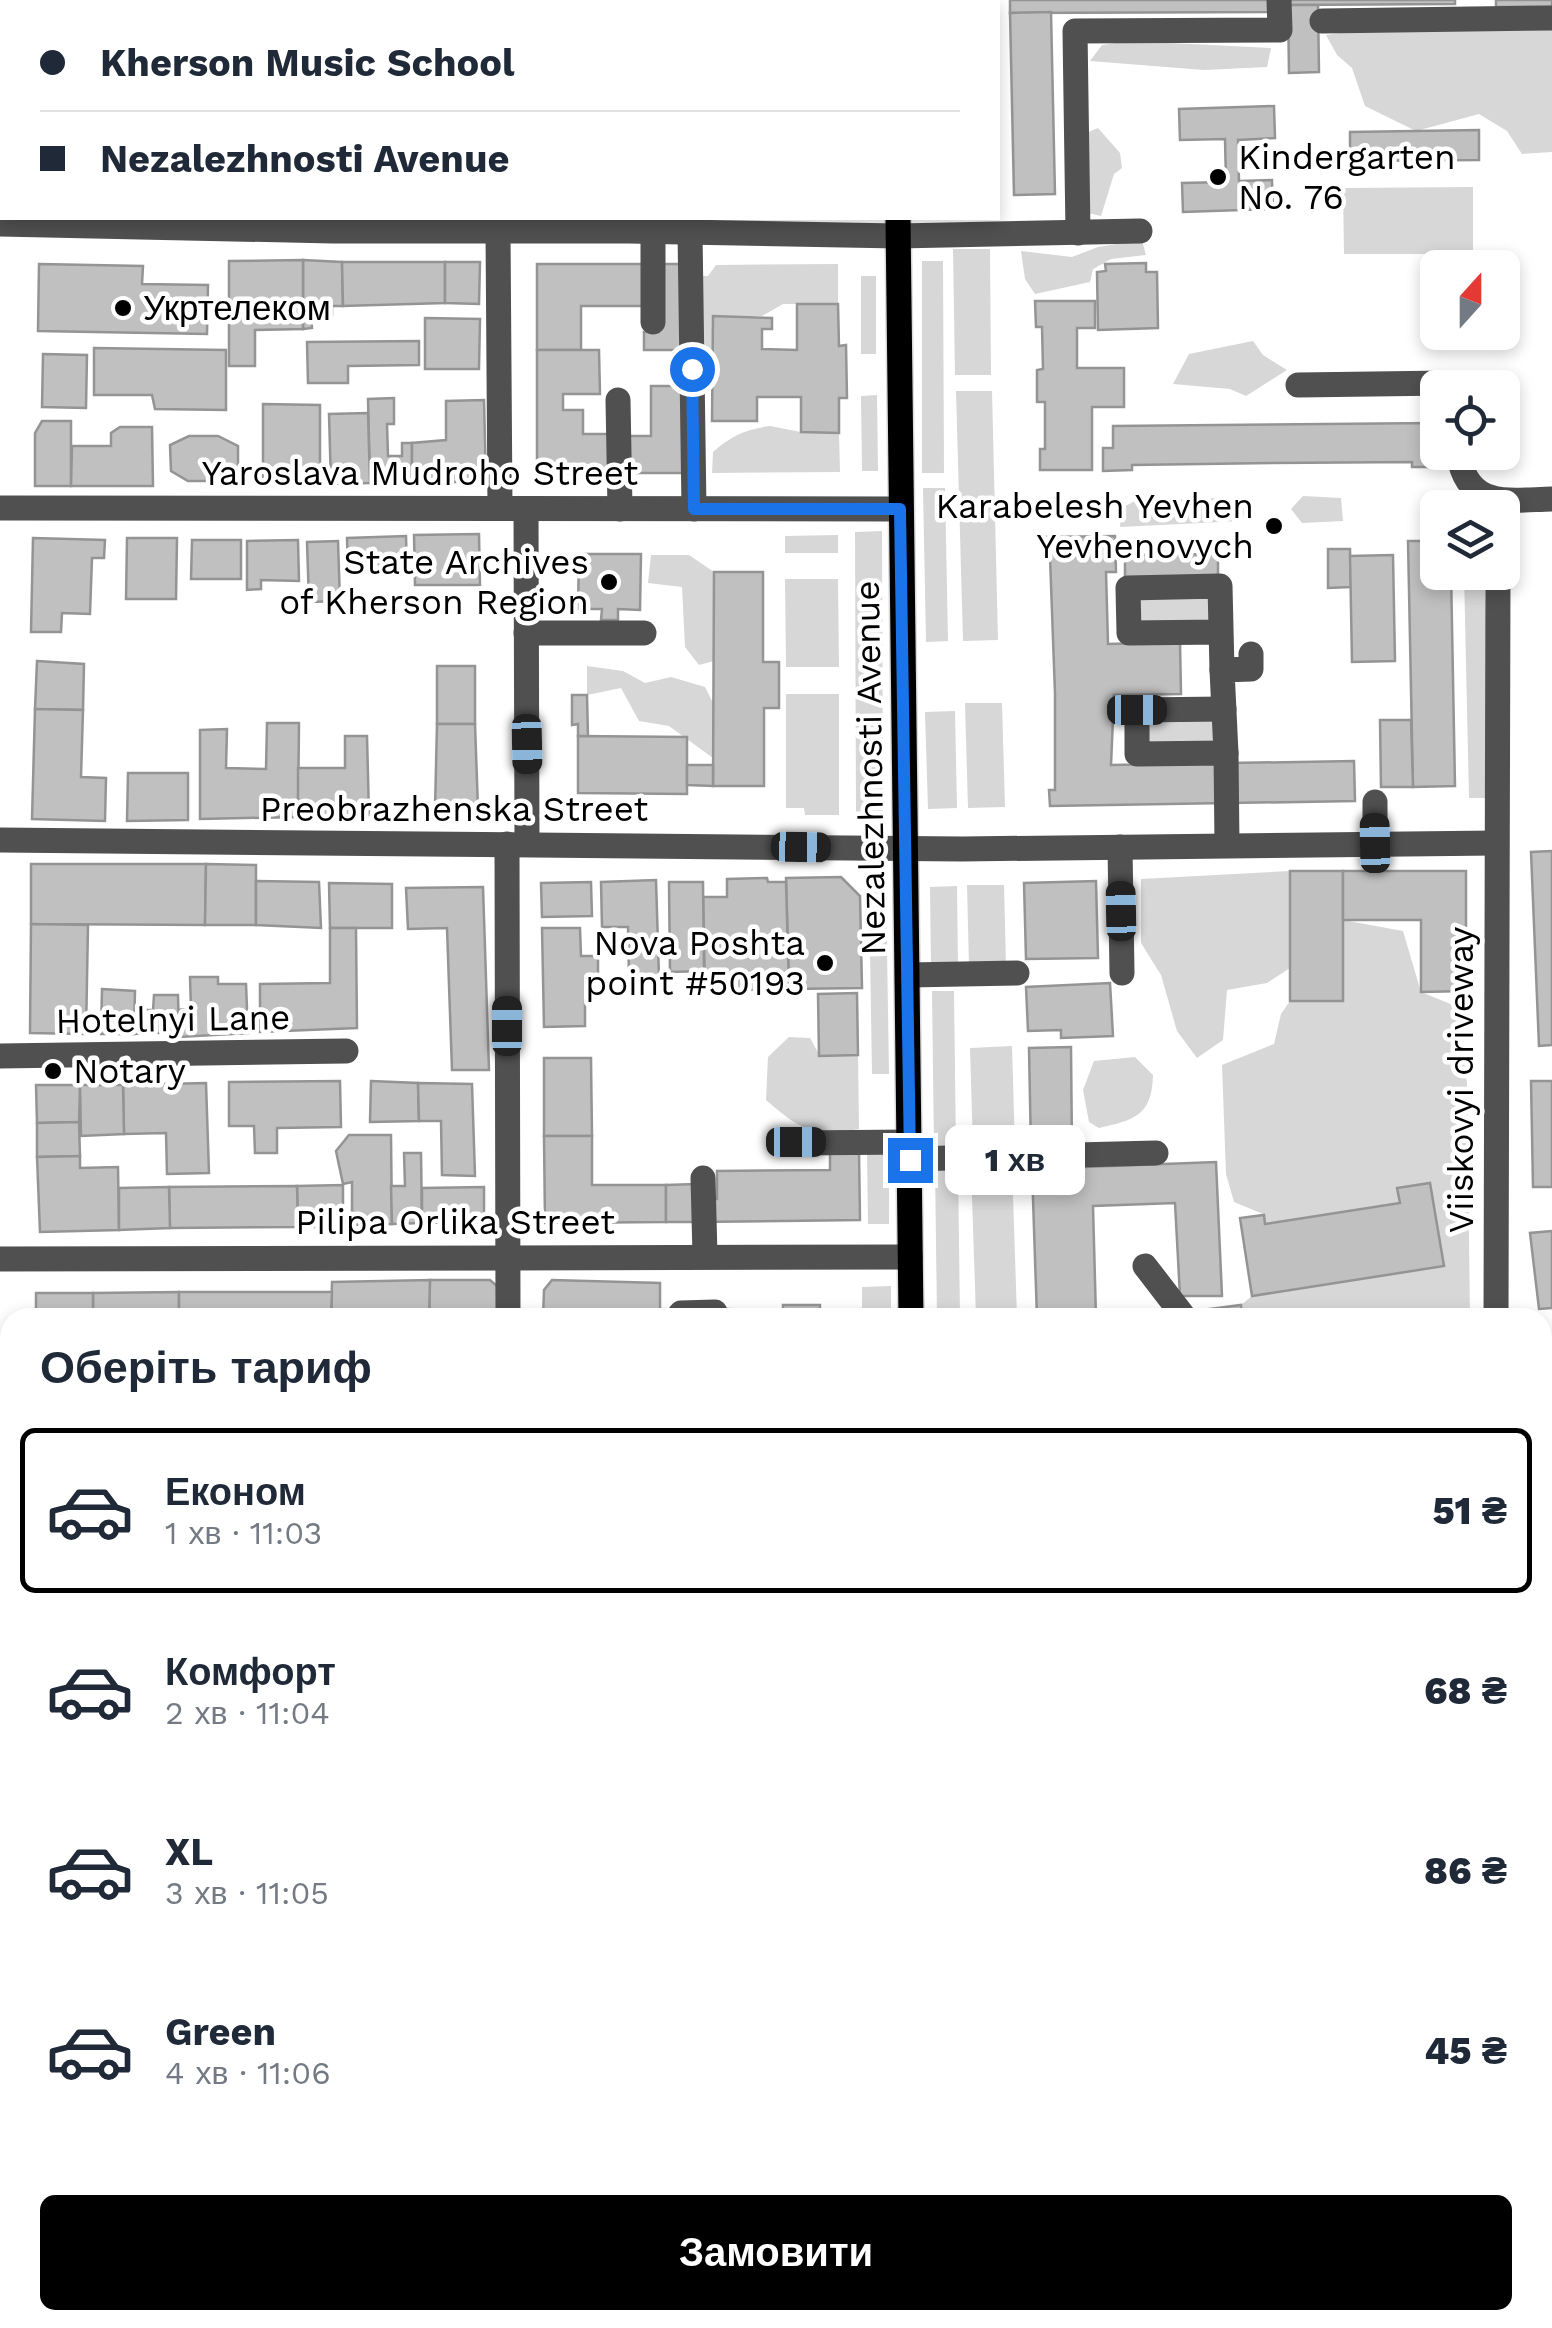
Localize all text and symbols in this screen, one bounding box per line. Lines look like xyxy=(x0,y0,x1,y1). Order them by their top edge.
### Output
text: Kherson Music School xyxy=(100,41,515,85)
place label: Kindergarten No. 76 xyxy=(1238,136,1456,218)
text: Nezalezhnosti Avenue xyxy=(100,137,509,181)
marker: Kindergarten No. 76 xyxy=(1207,166,1229,188)
north arrow xyxy=(1420,250,1520,350)
map controls xyxy=(1420,250,1520,590)
place label: Укртелеком xyxy=(143,287,331,329)
marker: Укртелеком xyxy=(112,297,134,319)
route start xyxy=(670,347,715,392)
button: locate xyxy=(1420,370,1520,470)
street label: Yaroslava Mudroho Street xyxy=(202,452,639,494)
place label: Karabelesh Yevhen Yevhenovych xyxy=(936,485,1254,567)
button: layers xyxy=(1420,490,1520,590)
marker: Karabelesh Yevhen Yevhenovych xyxy=(1263,515,1285,537)
place label: State Archives of Kherson Region xyxy=(279,541,589,623)
marker: State Archives of Kherson Region xyxy=(598,571,620,593)
street label: Nezalezhnosti Avenue xyxy=(846,580,894,956)
car xyxy=(1107,695,1167,725)
car xyxy=(511,714,543,774)
street label: Preobrazhenska Street xyxy=(260,788,648,830)
car xyxy=(1359,813,1391,873)
car xyxy=(771,831,831,863)
car xyxy=(1105,881,1137,941)
place label: Nova Poshta point #50193 xyxy=(585,922,805,1004)
street label: Viiskovyi driveway xyxy=(1440,927,1482,1233)
marker: Nova Poshta point #50193 xyxy=(814,952,836,974)
street label: Hotelnyi Lane xyxy=(55,996,291,1042)
car xyxy=(492,996,522,1056)
place label: Notary xyxy=(73,1050,186,1092)
marker: Notary xyxy=(42,1060,64,1082)
callout: 1 хв xyxy=(945,1125,1085,1195)
car xyxy=(766,1127,826,1157)
route end xyxy=(888,1138,933,1183)
text: 1 хв xyxy=(985,1141,1045,1179)
street label: Pilipa Orlika Street xyxy=(295,1201,615,1243)
text: Оберіть тариф xyxy=(40,1341,372,1394)
icon: car xyxy=(45,1466,135,1556)
text: Економ xyxy=(165,1470,306,1514)
text: 51 ₴ xyxy=(1432,1489,1507,1533)
text: 1 хв · 11:03 xyxy=(165,1514,322,1552)
icon: car xyxy=(45,1646,135,1736)
text: Комфорт xyxy=(165,1650,336,1694)
text: 68 ₴ xyxy=(1424,1669,1507,1713)
text: 2 хв · 11:04 xyxy=(165,1694,330,1732)
icon: car xyxy=(45,1826,135,1916)
text: XL xyxy=(165,1830,213,1874)
text: 86 ₴ xyxy=(1424,1849,1507,1893)
text: 3 хв · 11:05 xyxy=(165,1874,329,1912)
icon: car xyxy=(45,2006,135,2096)
text: Green xyxy=(165,2010,276,2054)
text: 45 ₴ xyxy=(1424,2029,1507,2073)
text: 4 хв · 11:06 xyxy=(165,2054,331,2092)
button: Замовити xyxy=(40,2195,1512,2310)

